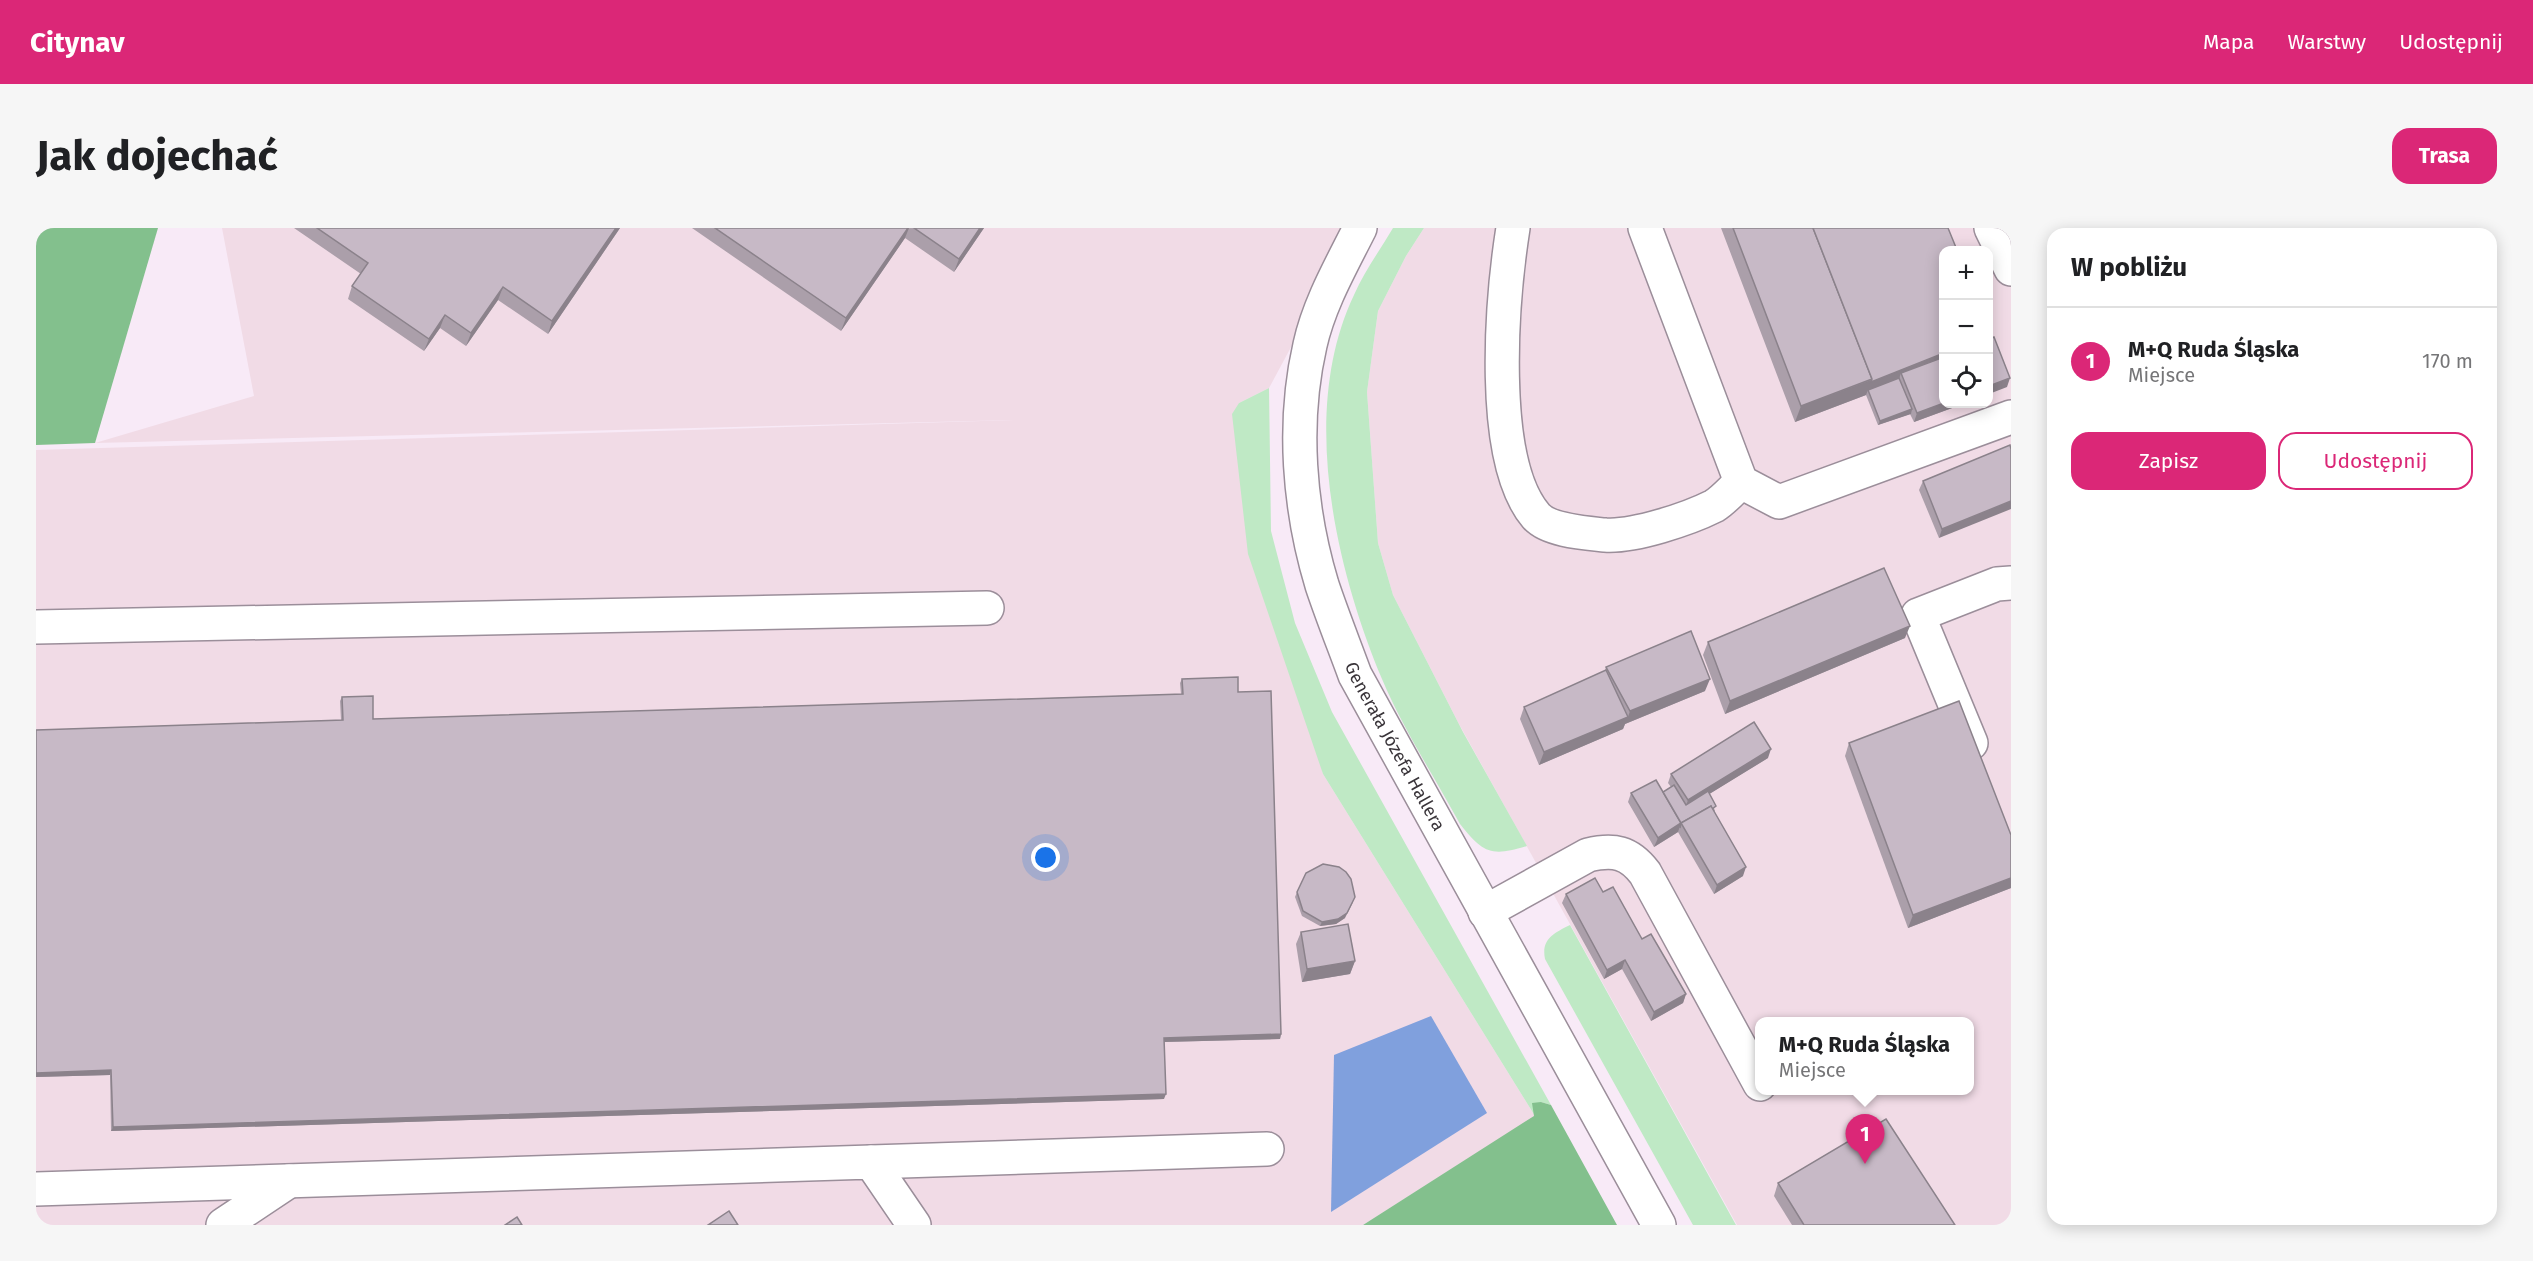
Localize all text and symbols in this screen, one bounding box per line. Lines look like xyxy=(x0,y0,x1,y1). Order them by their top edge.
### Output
text: Citynav xyxy=(30,26,125,59)
text: Mapa xyxy=(2203,29,2254,55)
text: Warstwy xyxy=(2287,29,2366,55)
text: Udostępnij xyxy=(2399,29,2503,55)
button: Trasa xyxy=(2392,128,2497,184)
text: Jak dojechać xyxy=(36,131,278,181)
map controls xyxy=(1939,246,1993,408)
button: + xyxy=(1939,246,1993,300)
text: W pobliżu xyxy=(2071,252,2187,283)
button: − xyxy=(1939,300,1993,354)
text: M+Q Ruda Śląska xyxy=(2128,336,2299,363)
text: 1 xyxy=(2086,349,2095,373)
text: 170 m xyxy=(2422,349,2473,373)
button: locate xyxy=(1939,354,1993,408)
text: Miejsce xyxy=(2128,363,2195,387)
button: Zapisz xyxy=(2071,432,2266,490)
button: Udostępnij xyxy=(2278,432,2473,490)
street label: Generała Józefa Hallera xyxy=(1340,659,1450,835)
your location xyxy=(1031,843,1060,872)
popup xyxy=(1755,1017,1974,1095)
text: M+Q Ruda Śląska xyxy=(1779,1031,1950,1058)
text: Miejsce xyxy=(1779,1058,1846,1082)
pin: 1 xyxy=(1846,1114,1884,1164)

